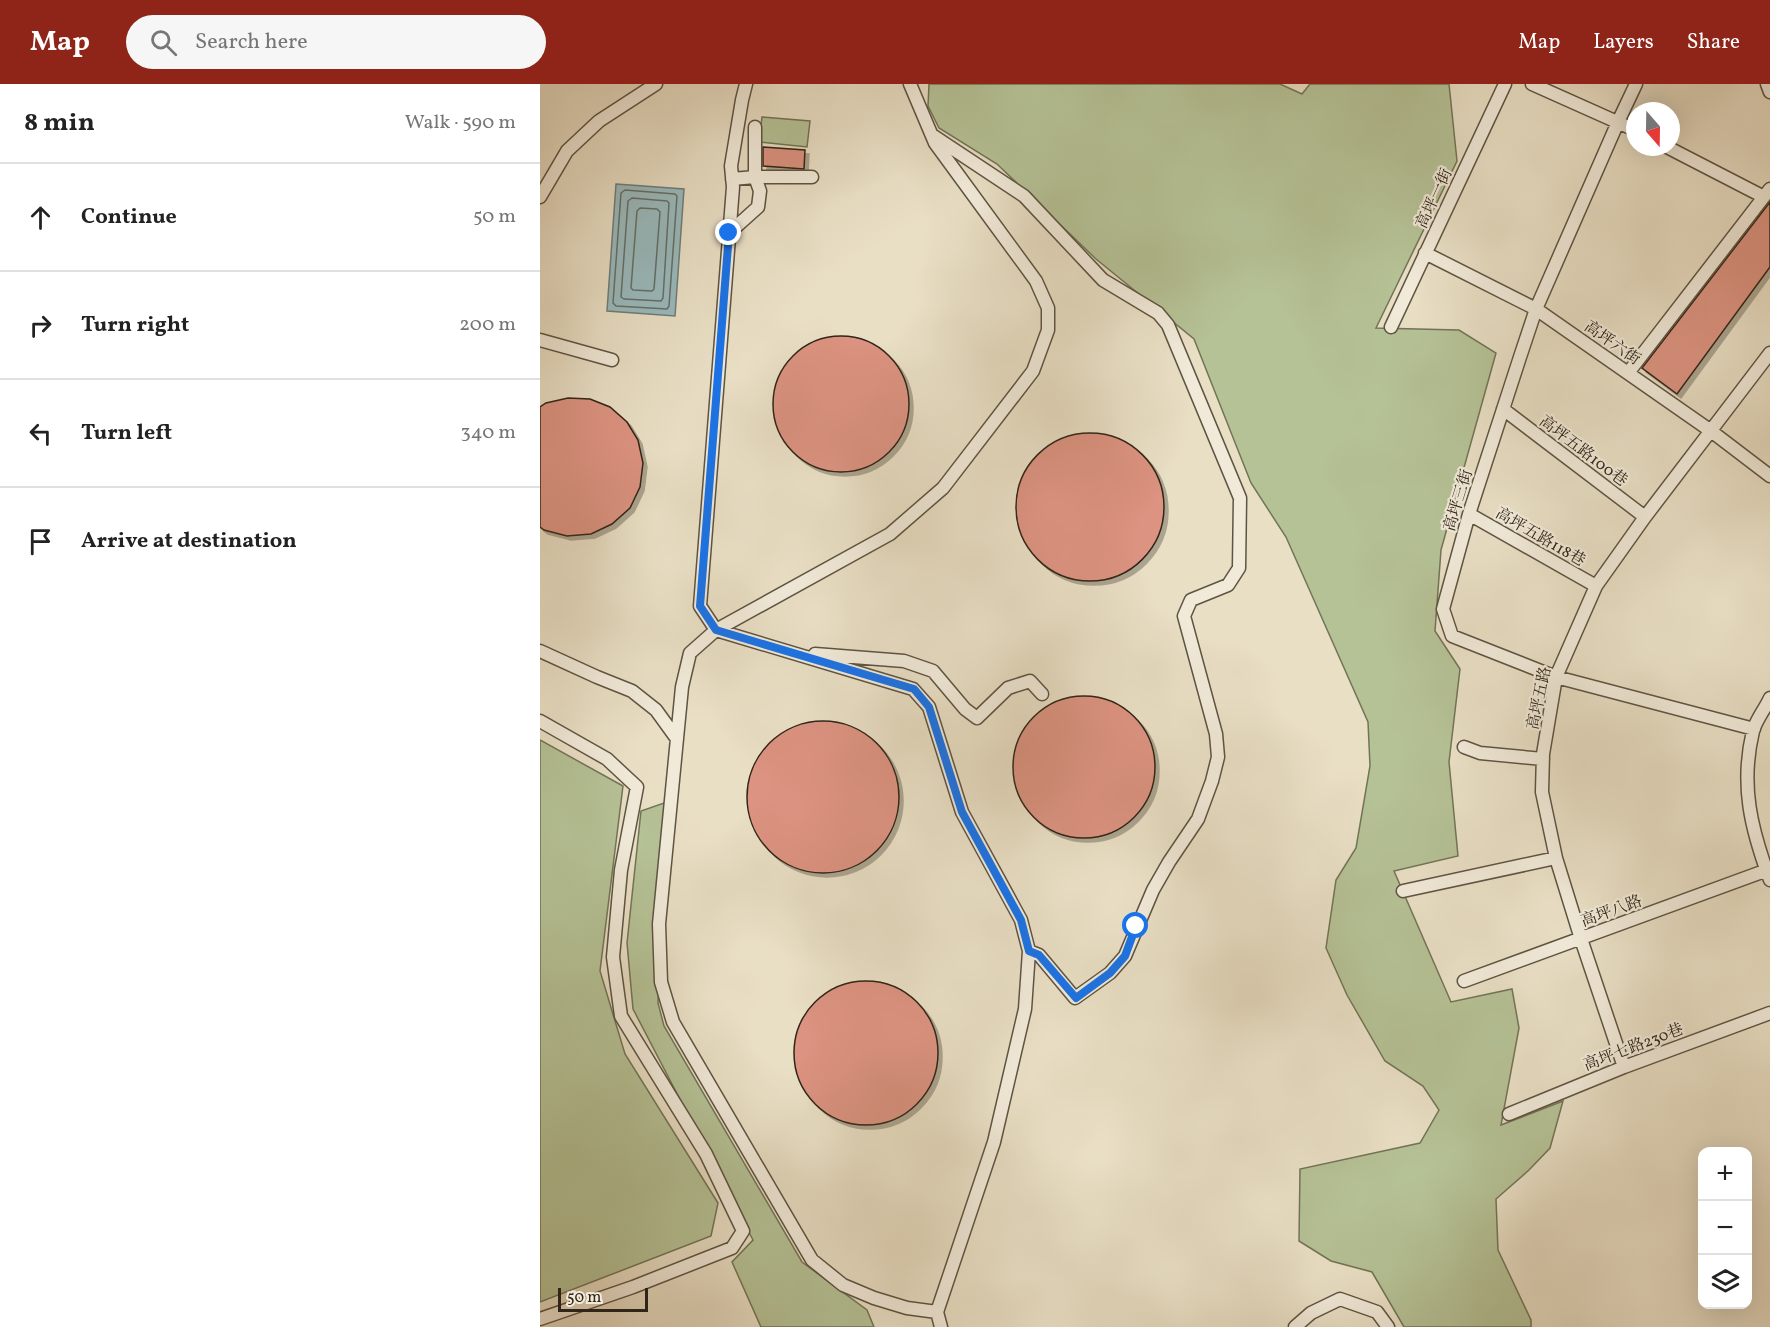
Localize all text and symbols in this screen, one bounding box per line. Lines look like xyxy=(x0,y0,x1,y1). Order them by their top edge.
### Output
search box xyxy=(126,15,546,69)
text: Map xyxy=(30,23,90,62)
icon: search xyxy=(147,26,180,59)
text: Search here xyxy=(195,27,308,58)
text: Map xyxy=(1518,28,1560,57)
text: Layers xyxy=(1593,28,1654,57)
text: Share xyxy=(1687,28,1740,57)
north arrow xyxy=(1626,102,1680,156)
text: 8 min xyxy=(24,105,95,141)
text: Walk · 590 m xyxy=(405,109,516,137)
street label: 高坪一街 xyxy=(1411,165,1458,233)
icon: ahead xyxy=(24,201,57,234)
text: Continue xyxy=(81,202,177,233)
text: 50 m xyxy=(473,203,516,231)
route end xyxy=(715,219,741,245)
icon: right xyxy=(24,309,57,342)
text: Turn right xyxy=(81,310,189,341)
text: 200 m xyxy=(459,311,516,339)
street label: 高坪六街 xyxy=(1579,316,1644,371)
street label: 高坪五路100巷 xyxy=(1534,411,1632,492)
icon: left xyxy=(24,417,57,450)
text: Turn left xyxy=(81,418,172,449)
text: 340 m xyxy=(460,419,516,447)
street label: 高坪三街 xyxy=(1439,467,1479,534)
street label: 高坪五路118巷 xyxy=(1491,503,1589,572)
icon: arrive xyxy=(24,525,57,558)
text: Arrive at destination xyxy=(81,526,297,557)
street label: 高坪五路 xyxy=(1523,665,1557,732)
street label: 高坪八路 xyxy=(1578,891,1646,933)
route start xyxy=(1122,912,1148,938)
street label: 高坪七路230巷 xyxy=(1580,1019,1687,1077)
map controls xyxy=(1698,1147,1752,1309)
button: + xyxy=(1698,1147,1752,1201)
button: − xyxy=(1698,1201,1752,1255)
button: layers xyxy=(1698,1255,1752,1309)
scale bar xyxy=(558,1285,648,1312)
text: 50 m xyxy=(567,1287,601,1309)

